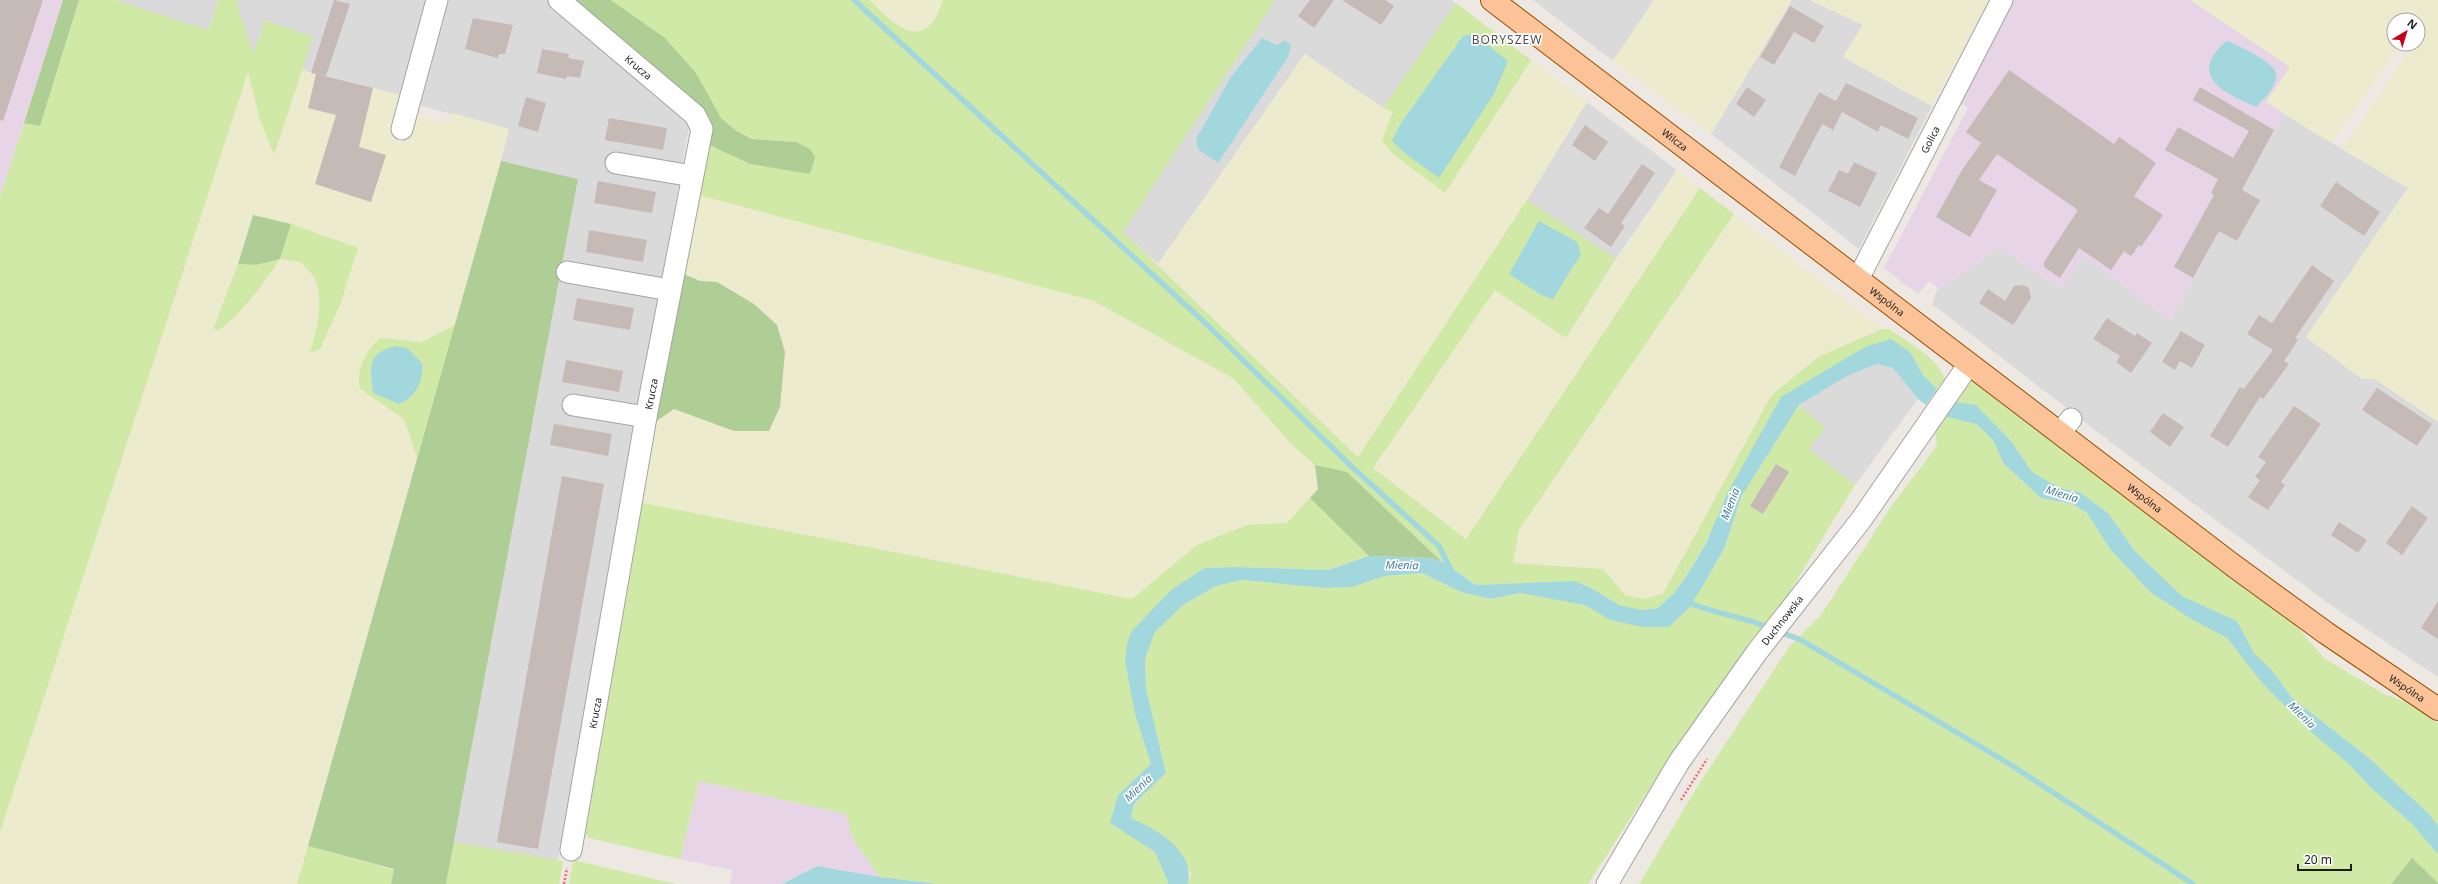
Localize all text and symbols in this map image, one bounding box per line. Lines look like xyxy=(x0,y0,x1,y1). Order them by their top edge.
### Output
north arrow xyxy=(2386,12,2426,52)
text: N xyxy=(2404,15,2421,32)
district label: BORYSZEW xyxy=(1472,31,1542,48)
street label: Krucza xyxy=(622,52,655,83)
street label: Golica xyxy=(1917,123,1943,156)
street label: Wilcza xyxy=(1659,125,1691,154)
street label: Wspólna xyxy=(1867,284,1908,319)
street label: Krucza xyxy=(641,377,661,411)
street label: Wspólna xyxy=(2124,480,2165,516)
water label: Mienia xyxy=(2044,482,2081,506)
water label: Mienia xyxy=(1717,485,1743,522)
water label: Mienia xyxy=(1385,557,1419,572)
street label: Duchnowska xyxy=(1758,592,1806,648)
street label: Wspólna xyxy=(2386,671,2428,705)
street label: Krucza xyxy=(585,696,605,730)
water label: Mienia xyxy=(2285,698,2320,732)
water label: Mienia xyxy=(1121,770,1155,805)
scale bar xyxy=(2298,846,2351,872)
text: 20 m xyxy=(2304,851,2332,868)

